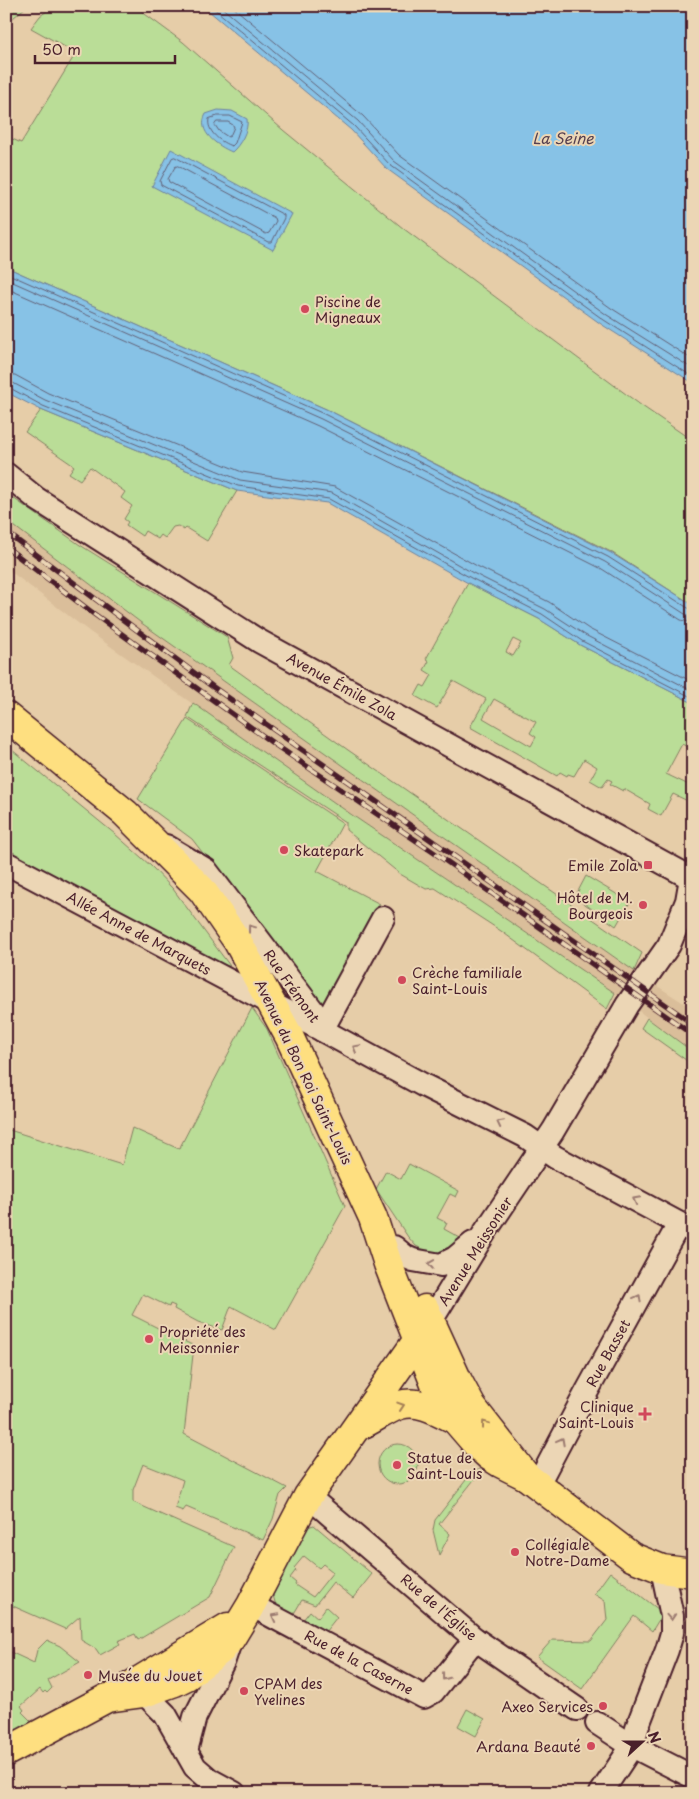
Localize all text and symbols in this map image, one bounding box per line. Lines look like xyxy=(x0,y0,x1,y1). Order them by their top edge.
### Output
scale bar xyxy=(35,32,175,64)
text: 50 m xyxy=(42,37,81,60)
water label: La Seine xyxy=(532,126,594,149)
place label: Piscine de Migneaux xyxy=(315,291,381,328)
marker: Piscine de Migneaux xyxy=(299,303,311,315)
street label: Avenue Émile Zola xyxy=(283,647,401,725)
place label: Skatepark xyxy=(294,840,364,861)
marker: Skatepark xyxy=(278,844,290,856)
place label: Emile Zola xyxy=(568,855,638,876)
marker: Emile Zola xyxy=(642,859,654,871)
street label: Allée Anne de Marquets xyxy=(63,886,215,980)
place label: Hôtel de M. Bourgeois xyxy=(557,887,633,924)
marker: Hôtel de M. Bourgeois xyxy=(637,899,649,911)
one-way arrow xyxy=(248,924,257,934)
street label: Rue Frémont xyxy=(259,945,325,1027)
place label: Crèche familiale Saint-Louis xyxy=(412,962,523,999)
marker: Crèche familiale Saint-Louis xyxy=(396,974,408,986)
street label: Avenue du Bon Roi Saint-Louis xyxy=(250,976,358,1168)
one-way arrow xyxy=(352,1044,361,1054)
one-way arrow xyxy=(496,1119,505,1129)
street label: Avenue Meissonier xyxy=(433,1192,517,1310)
one-way arrow xyxy=(632,1196,641,1206)
one-way arrow xyxy=(426,1259,435,1269)
one-way arrow xyxy=(632,1294,642,1303)
street label: Rue Basset xyxy=(581,1315,635,1391)
place label: Propriété des Meissonnier xyxy=(159,1321,246,1358)
marker: Propriété des Meissonnier xyxy=(143,1333,155,1345)
place label: Clinique Saint-Louis xyxy=(559,1396,634,1433)
one-way arrow xyxy=(396,1401,405,1411)
marker: Clinique Saint-Louis xyxy=(638,1407,652,1421)
one-way arrow xyxy=(482,1420,491,1430)
one-way arrow xyxy=(555,1437,565,1446)
place label: Statue de Saint-Louis xyxy=(407,1447,482,1484)
marker: Statue de Saint-Louis xyxy=(391,1459,403,1471)
place label: Collégiale Notre-Dame xyxy=(525,1534,610,1571)
marker: Collégiale Notre-Dame xyxy=(509,1546,521,1558)
street label: Rue de l'Église xyxy=(396,1569,482,1645)
one-way arrow xyxy=(271,1613,280,1623)
one-way arrow xyxy=(666,1613,677,1621)
street label: Rue de la Caserne xyxy=(301,1625,417,1699)
place label: Musée du Jouet xyxy=(98,1665,202,1686)
marker: Musée du Jouet xyxy=(82,1669,94,1681)
one-way arrow xyxy=(442,1671,450,1680)
place label: CPAM des Yvelines xyxy=(254,1673,323,1710)
marker: CPAM des Yvelines xyxy=(238,1685,250,1697)
place label: Axeo Services xyxy=(502,1696,593,1717)
marker: Axeo Services xyxy=(597,1700,609,1712)
north arrow xyxy=(616,1716,666,1766)
text: N xyxy=(643,1728,666,1746)
place label: Ardana Beauté xyxy=(476,1736,581,1757)
marker: Ardana Beauté xyxy=(585,1740,597,1752)

